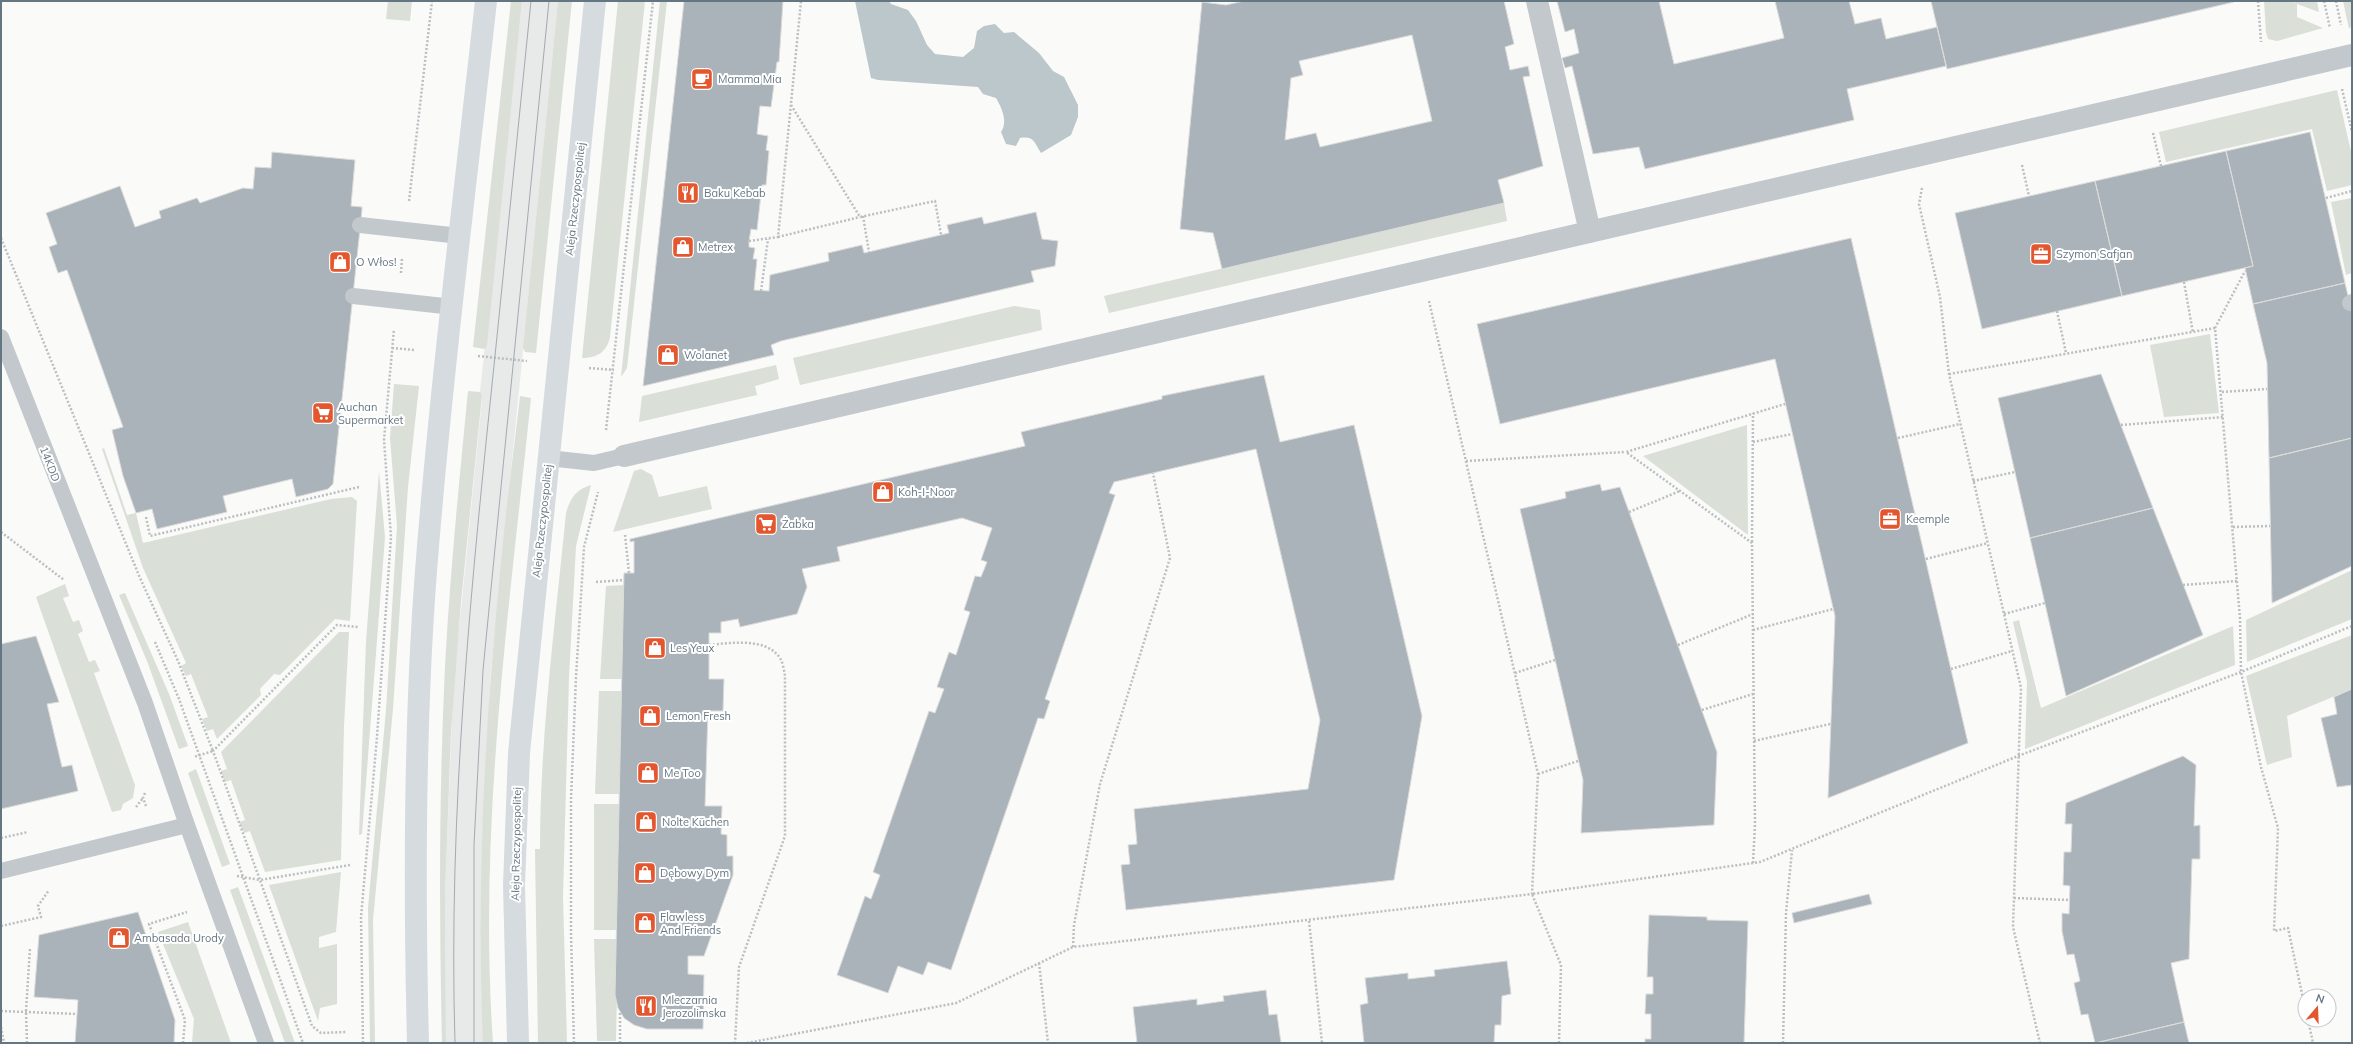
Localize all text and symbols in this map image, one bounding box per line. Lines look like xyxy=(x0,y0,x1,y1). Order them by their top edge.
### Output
cafe icon: Mamma Mia xyxy=(689,66,715,92)
place label: Mamma Mia xyxy=(718,72,781,86)
street label: Aleja Rzeczypospolitej xyxy=(562,142,588,256)
restaurant icon: Baku Kebab xyxy=(675,180,701,206)
place label: Baku Kebab xyxy=(704,186,766,200)
shop icon: Metrex xyxy=(670,234,696,260)
place label: Metrex xyxy=(698,240,733,254)
office icon: Szymon Safjan xyxy=(2028,241,2054,267)
place label: Szymon Safjan xyxy=(2056,247,2132,261)
shop icon: O Włos! xyxy=(327,249,353,275)
place label: O Włos! xyxy=(356,255,396,269)
shop icon: Wolanet xyxy=(655,342,681,368)
place label: Wolanet xyxy=(684,348,728,362)
supermarket icon: Auchan Supermarket xyxy=(310,400,336,426)
place label: Auchan Supermarket xyxy=(338,400,404,427)
street label: 14KDD xyxy=(37,444,63,484)
street label: Aleja Rzeczypospolitej xyxy=(529,464,555,578)
shop icon: Koh-I-Noor xyxy=(870,479,896,505)
place label: Koh-I-Noor xyxy=(898,485,955,499)
office icon: Keemple xyxy=(1877,506,1903,532)
supermarket icon: Żabka xyxy=(753,511,779,537)
place label: Keemple xyxy=(1906,512,1950,526)
place label: Żabka xyxy=(782,517,814,531)
shop icon: Les Yeux xyxy=(642,635,668,661)
place label: Les Yeux xyxy=(670,641,714,655)
shop icon: Lemon Fresh xyxy=(637,703,663,729)
place label: Lemon Fresh xyxy=(666,709,731,723)
shop icon: Me Too xyxy=(635,760,661,786)
place label: Me Too xyxy=(664,766,701,780)
street label: Aleja Rzeczypospolitej xyxy=(508,787,524,901)
shop icon: Nolte Küchen xyxy=(633,809,659,835)
place label: Nolte Küchen xyxy=(662,815,729,829)
shop icon: Dębowy Dym xyxy=(632,860,658,886)
place label: Dębowy Dym xyxy=(660,866,729,880)
shop icon: Flawless And Friends xyxy=(632,910,658,936)
place label: Flawless And Friends xyxy=(660,910,721,937)
shop icon: Ambasada Urody xyxy=(106,925,132,951)
place label: Ambasada Urody xyxy=(134,931,224,945)
north arrow xyxy=(2297,988,2337,1028)
text: N xyxy=(2314,991,2326,1007)
restaurant icon: Mleczarnia Jerozolimska xyxy=(633,993,659,1019)
place label: Mleczarnia Jerozolimska xyxy=(662,993,726,1020)

